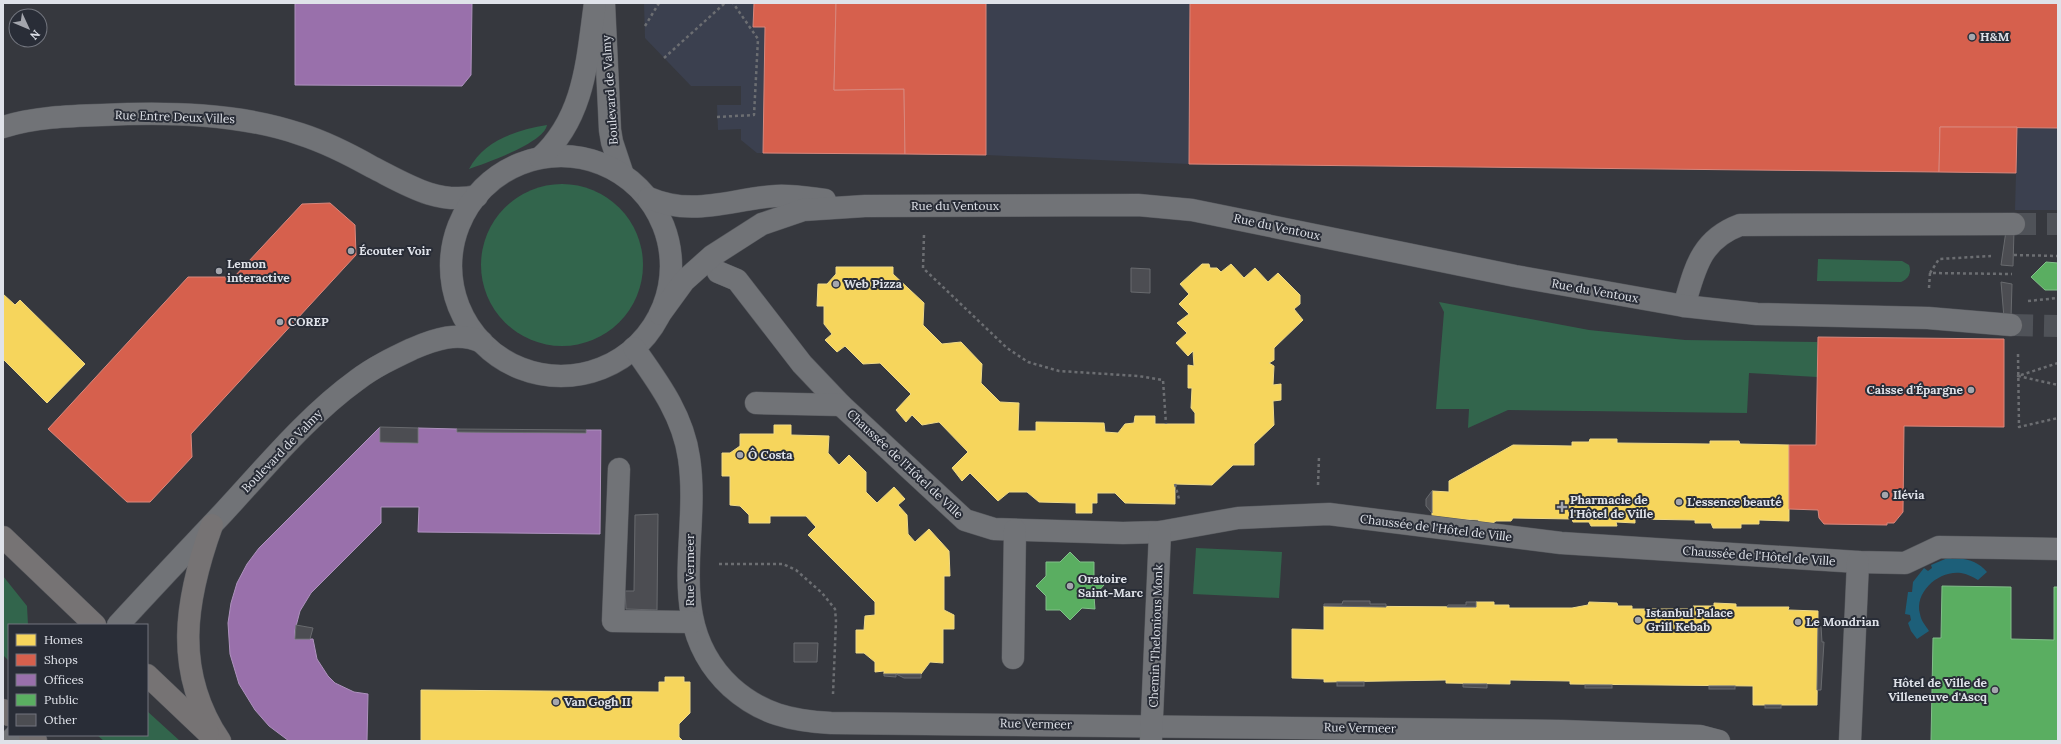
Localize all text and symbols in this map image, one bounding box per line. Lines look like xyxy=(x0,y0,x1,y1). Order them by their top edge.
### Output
north arrow xyxy=(8,8,48,48)
text: N xyxy=(27,27,43,43)
place label: H&M xyxy=(1980,29,2010,44)
marker: H&M xyxy=(1967,32,1977,42)
street label: Boulevard de Valmy xyxy=(598,34,621,145)
street label: Rue Entre Deux Villes xyxy=(115,107,236,126)
street label: Rue du Ventoux xyxy=(911,198,1000,213)
street label: Rue du Ventoux xyxy=(1232,210,1322,243)
place label: Écouter Voir xyxy=(359,243,431,258)
marker: Écouter Voir xyxy=(346,246,356,256)
place label: Lemon interactive xyxy=(227,256,290,285)
marker: Lemon interactive xyxy=(214,266,224,276)
street label: Rue du Ventoux xyxy=(1550,275,1640,306)
place label: Web Pizza xyxy=(844,276,903,291)
marker: Web Pizza xyxy=(831,279,841,289)
place label: COREP xyxy=(288,314,329,329)
marker: COREP xyxy=(275,317,285,327)
place label: Caisse d'Épargne xyxy=(1867,382,1964,397)
marker: Caisse d'Épargne xyxy=(1966,385,1976,395)
street label: Boulevard de Valmy xyxy=(238,405,326,495)
street label: Chaussée de l'Hôtel de Ville xyxy=(844,406,967,522)
place label: Ô Costa xyxy=(748,447,793,462)
marker: Ô Costa xyxy=(735,450,745,460)
place label: Ilévia xyxy=(1893,487,1925,502)
marker: Ilévia xyxy=(1880,490,1890,500)
place label: Pharmacie de l'Hôtel de Ville xyxy=(1570,492,1654,521)
place label: L'essence beauté xyxy=(1687,494,1782,509)
marker: L'essence beauté xyxy=(1674,497,1684,507)
marker: Pharmacie de l'Hôtel de Ville xyxy=(1557,502,1567,512)
street label: Chaussée de l'Hôtel de Ville xyxy=(1359,511,1514,544)
street label: Rue Vermeer xyxy=(682,533,697,606)
street label: Chaussée de l'Hôtel de Ville xyxy=(1682,543,1836,568)
street label: Chemin Thelonious Monk xyxy=(1146,563,1166,708)
place label: Oratoire Saint-Marc xyxy=(1078,571,1144,600)
marker: Oratoire Saint-Marc xyxy=(1065,581,1075,591)
place label: Istanbul Palace Grill Kebab xyxy=(1646,605,1733,634)
place label: Le Mondrian xyxy=(1806,614,1880,629)
marker: Istanbul Palace Grill Kebab xyxy=(1633,615,1643,625)
marker: Le Mondrian xyxy=(1793,617,1803,627)
legend xyxy=(8,624,148,736)
text: Homes xyxy=(44,632,83,647)
text: Shops xyxy=(44,652,78,667)
text: Offices xyxy=(44,672,84,687)
place label: Hôtel de Ville de Villeneuve d'Ascq xyxy=(1888,675,1988,704)
marker: Hôtel de Ville de Villeneuve d'Ascq xyxy=(1990,685,2000,695)
text: Public xyxy=(44,692,78,707)
place label: Van Gogh II xyxy=(564,694,631,709)
marker: Van Gogh II xyxy=(551,697,561,707)
text: Other xyxy=(44,712,78,727)
street label: Rue Vermeer xyxy=(1000,715,1073,732)
street label: Rue Vermeer xyxy=(1324,719,1397,736)

